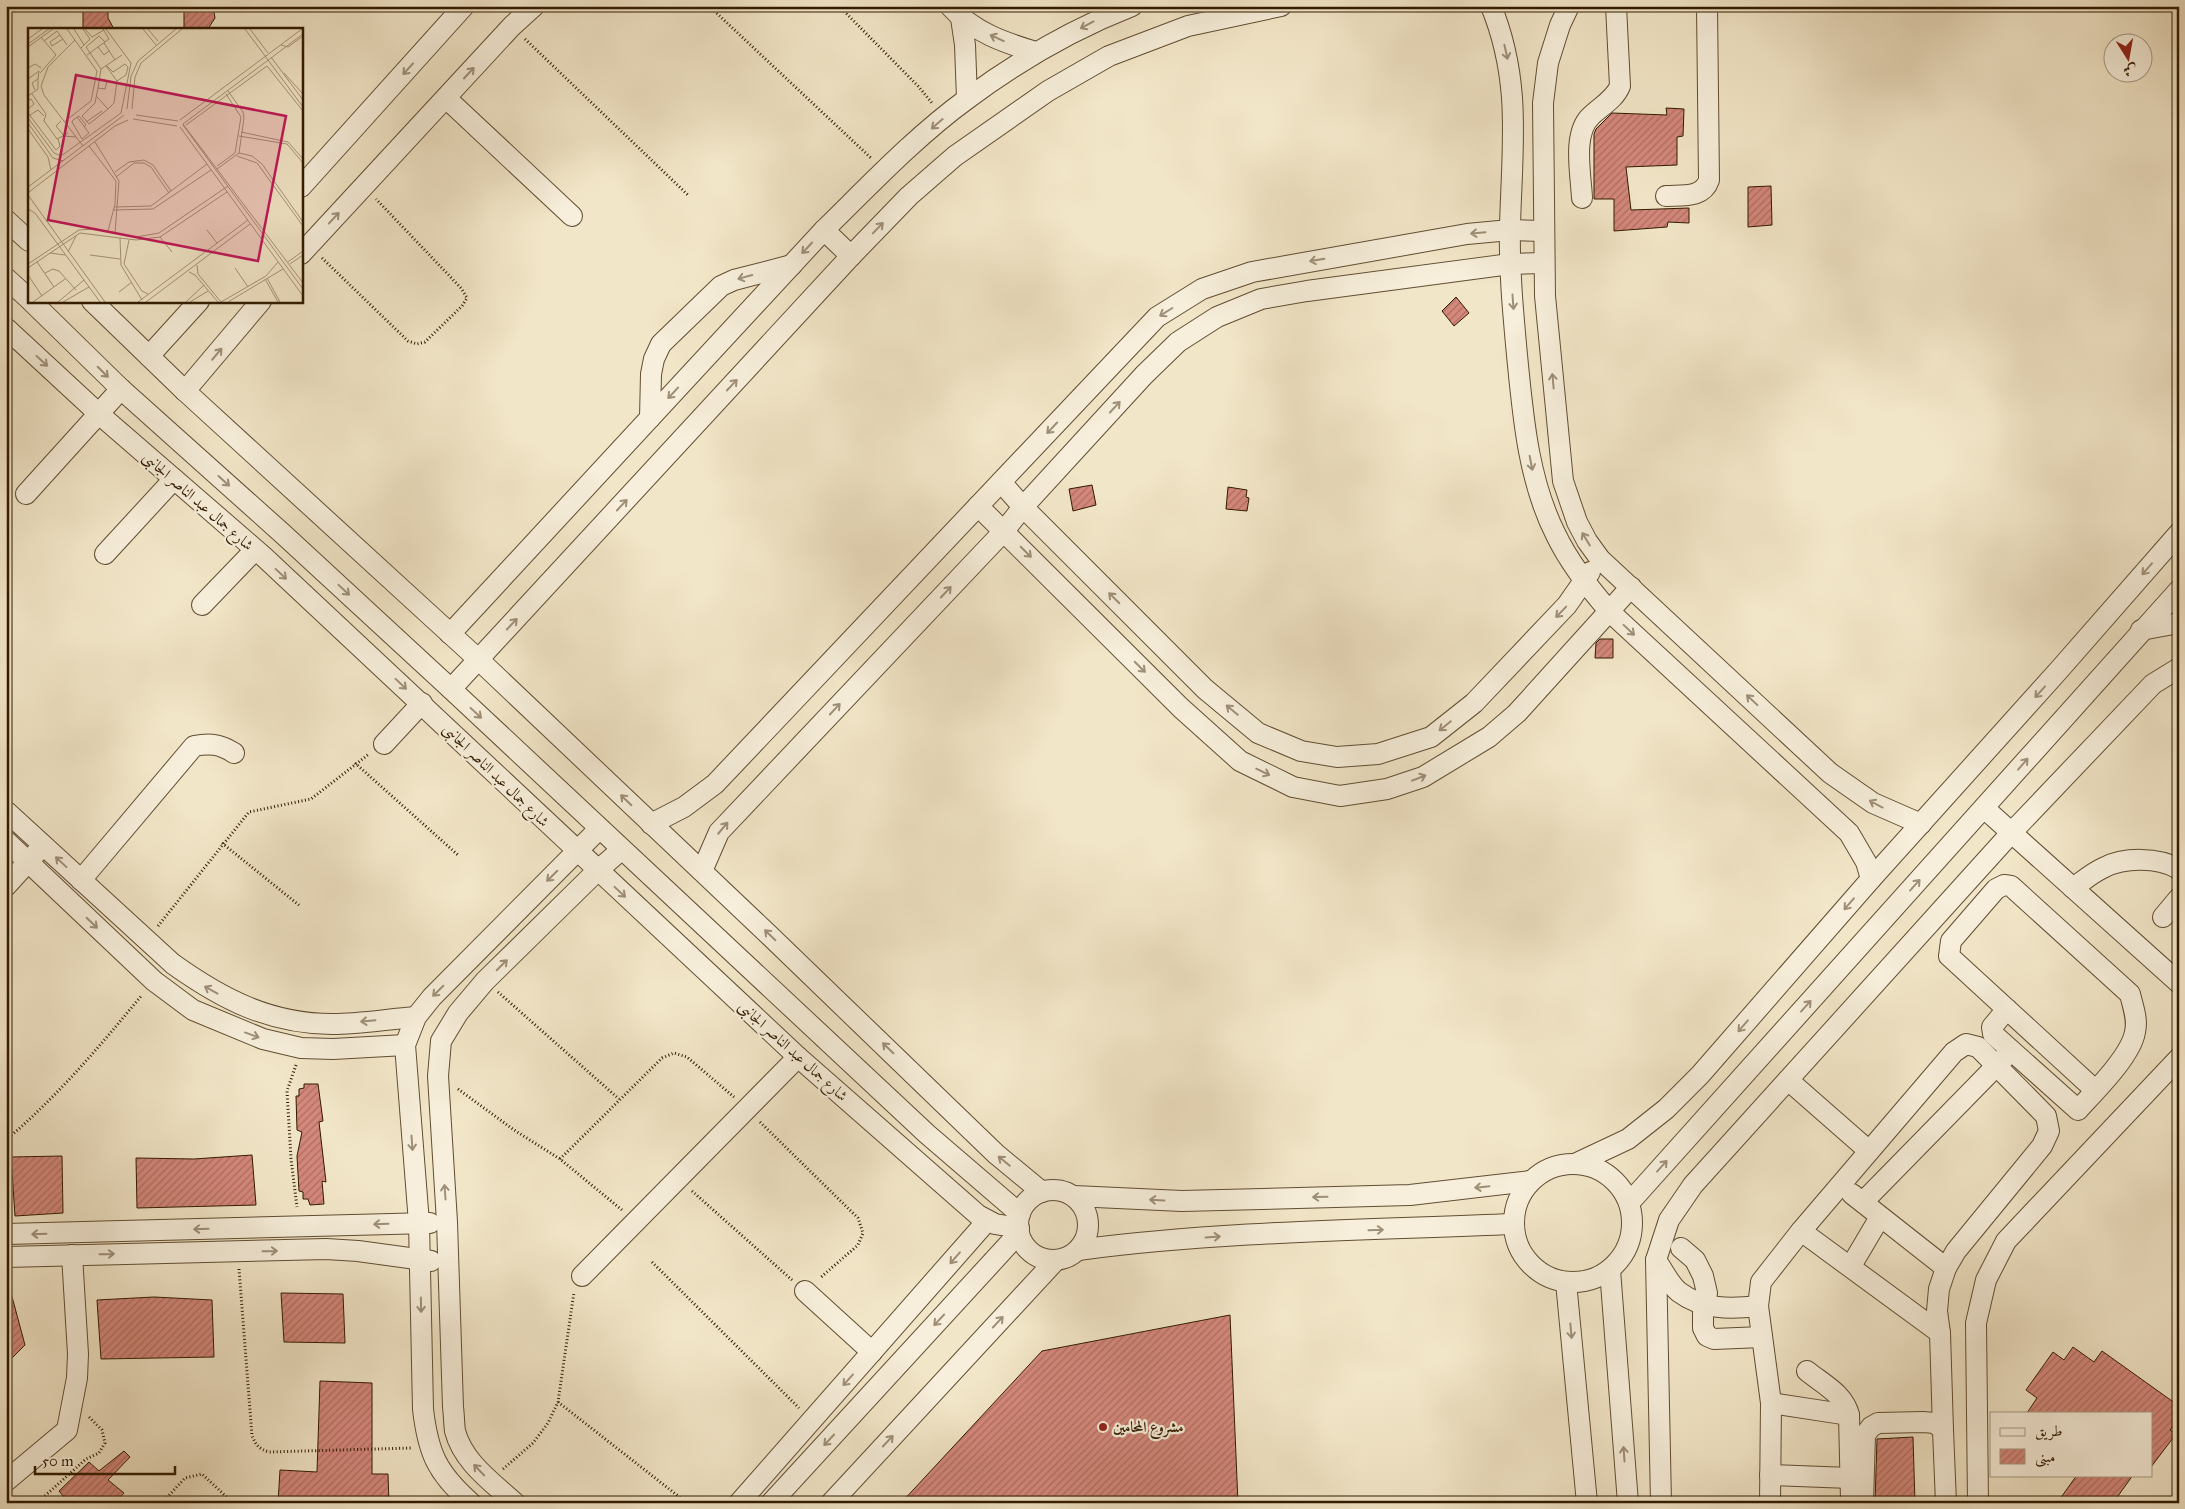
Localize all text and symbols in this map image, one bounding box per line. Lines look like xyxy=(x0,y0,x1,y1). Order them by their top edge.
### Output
one-way arrow xyxy=(1080,21,1095,30)
inset map xyxy=(28,28,302,302)
north arrow xyxy=(2102,32,2152,82)
one-way arrow xyxy=(990,33,1005,43)
one-way arrow xyxy=(1502,44,1511,60)
text: ش xyxy=(2122,61,2139,80)
one-way arrow xyxy=(402,62,414,75)
one-way arrow xyxy=(463,67,475,80)
one-way arrow xyxy=(931,118,944,129)
one-way arrow xyxy=(328,211,340,224)
one-way arrow xyxy=(872,222,884,234)
one-way arrow xyxy=(1470,228,1486,238)
one-way arrow xyxy=(801,242,813,255)
one-way arrow xyxy=(1310,256,1326,266)
one-way arrow xyxy=(737,273,753,282)
one-way arrow xyxy=(1508,293,1517,309)
one-way arrow xyxy=(1159,308,1173,318)
one-way arrow xyxy=(211,348,222,361)
one-way arrow xyxy=(36,355,48,367)
one-way arrow xyxy=(97,366,110,378)
one-way arrow xyxy=(1548,374,1557,390)
one-way arrow xyxy=(726,379,738,392)
one-way arrow xyxy=(667,387,679,399)
one-way arrow xyxy=(1109,401,1121,413)
one-way arrow xyxy=(1046,422,1058,434)
street label: شارع جمال عبد الناصر الجانبى xyxy=(136,448,257,557)
one-way arrow xyxy=(1527,454,1537,470)
one-way arrow xyxy=(217,475,230,487)
one-way arrow xyxy=(616,498,628,511)
one-way arrow xyxy=(1581,532,1591,546)
one-way arrow xyxy=(1019,546,1031,558)
one-way arrow xyxy=(2141,563,2152,576)
one-way arrow xyxy=(275,568,288,580)
one-way arrow xyxy=(338,584,351,596)
one-way arrow xyxy=(940,586,952,598)
one-way arrow xyxy=(1108,592,1121,604)
one-way arrow xyxy=(1555,606,1567,618)
one-way arrow xyxy=(506,618,518,631)
one-way arrow xyxy=(1623,624,1636,636)
one-way arrow xyxy=(1134,661,1146,673)
one-way arrow xyxy=(394,678,407,690)
one-way arrow xyxy=(2034,685,2045,698)
one-way arrow xyxy=(1746,694,1759,706)
one-way arrow xyxy=(829,703,841,716)
one-way arrow xyxy=(1225,705,1238,716)
one-way arrow xyxy=(470,707,483,719)
street label: شارع جمال عبد الناصر الجانبى xyxy=(436,720,553,833)
one-way arrow xyxy=(1439,720,1452,731)
one-way arrow xyxy=(2017,758,2029,771)
one-way arrow xyxy=(1255,768,1270,777)
one-way arrow xyxy=(1411,773,1426,782)
one-way arrow xyxy=(620,794,633,806)
one-way arrow xyxy=(1869,799,1884,809)
one-way arrow xyxy=(718,821,729,834)
one-way arrow xyxy=(55,856,68,868)
one-way arrow xyxy=(546,870,558,882)
one-way arrow xyxy=(1909,879,1921,892)
one-way arrow xyxy=(614,886,627,898)
one-way arrow xyxy=(1844,897,1855,910)
one-way arrow xyxy=(86,916,98,928)
one-way arrow xyxy=(764,929,777,941)
one-way arrow xyxy=(496,959,508,971)
one-way arrow xyxy=(204,985,219,995)
one-way arrow xyxy=(432,985,444,997)
street label: شارع جمال عبد الناصر الجانبى xyxy=(732,997,851,1108)
one-way arrow xyxy=(1800,1000,1812,1013)
one-way arrow xyxy=(360,1016,376,1025)
one-way arrow xyxy=(1737,1020,1748,1033)
one-way arrow xyxy=(244,1031,259,1040)
one-way arrow xyxy=(881,1042,894,1054)
one-way arrow xyxy=(408,1135,417,1151)
one-way arrow xyxy=(998,1155,1011,1166)
one-way arrow xyxy=(1657,1160,1668,1173)
one-way arrow xyxy=(1474,1182,1490,1192)
one-way arrow xyxy=(441,1185,450,1201)
one-way arrow xyxy=(1312,1192,1328,1202)
one-way arrow xyxy=(1150,1196,1166,1205)
one-way arrow xyxy=(373,1219,390,1229)
one-way arrow xyxy=(193,1224,210,1234)
one-way arrow xyxy=(1367,1225,1383,1234)
one-way arrow xyxy=(31,1229,47,1238)
one-way arrow xyxy=(1205,1232,1221,1242)
one-way arrow xyxy=(262,1246,278,1255)
one-way arrow xyxy=(99,1250,115,1259)
one-way arrow xyxy=(949,1251,960,1264)
one-way arrow xyxy=(416,1297,426,1313)
one-way arrow xyxy=(933,1314,945,1327)
one-way arrow xyxy=(993,1315,1004,1328)
one-way arrow xyxy=(1566,1322,1576,1338)
one-way arrow xyxy=(842,1373,853,1386)
legend xyxy=(1990,1412,2152,1476)
place label: مشروع المحامين xyxy=(1113,1418,1184,1439)
marker: مشروع المحامين xyxy=(1097,1421,1109,1433)
text: طريق xyxy=(2035,1422,2062,1441)
one-way arrow xyxy=(823,1433,835,1446)
one-way arrow xyxy=(882,1435,894,1448)
scale bar xyxy=(35,1444,175,1476)
one-way arrow xyxy=(1619,1446,1629,1462)
text: مبنى xyxy=(2035,1448,2055,1468)
text: 50 m xyxy=(42,1452,74,1470)
one-way arrow xyxy=(473,1463,485,1476)

